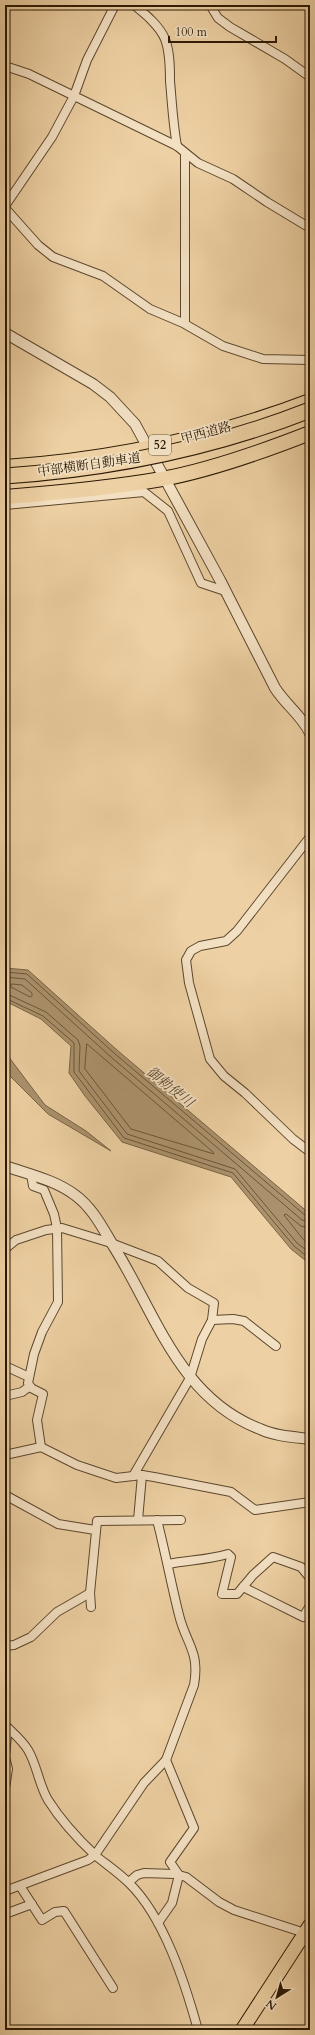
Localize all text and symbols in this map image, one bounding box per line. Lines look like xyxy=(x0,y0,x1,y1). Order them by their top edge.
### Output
scale bar xyxy=(169,18,276,44)
text: 100 m xyxy=(175,24,208,40)
street label: 甲西道路 xyxy=(179,418,233,448)
road number: 52 xyxy=(149,435,171,455)
street label: 中部横断自動車道 xyxy=(36,449,142,481)
water label: 御勅使川 xyxy=(142,1062,199,1113)
north arrow xyxy=(257,1977,297,2017)
text: N xyxy=(263,1995,280,2013)

